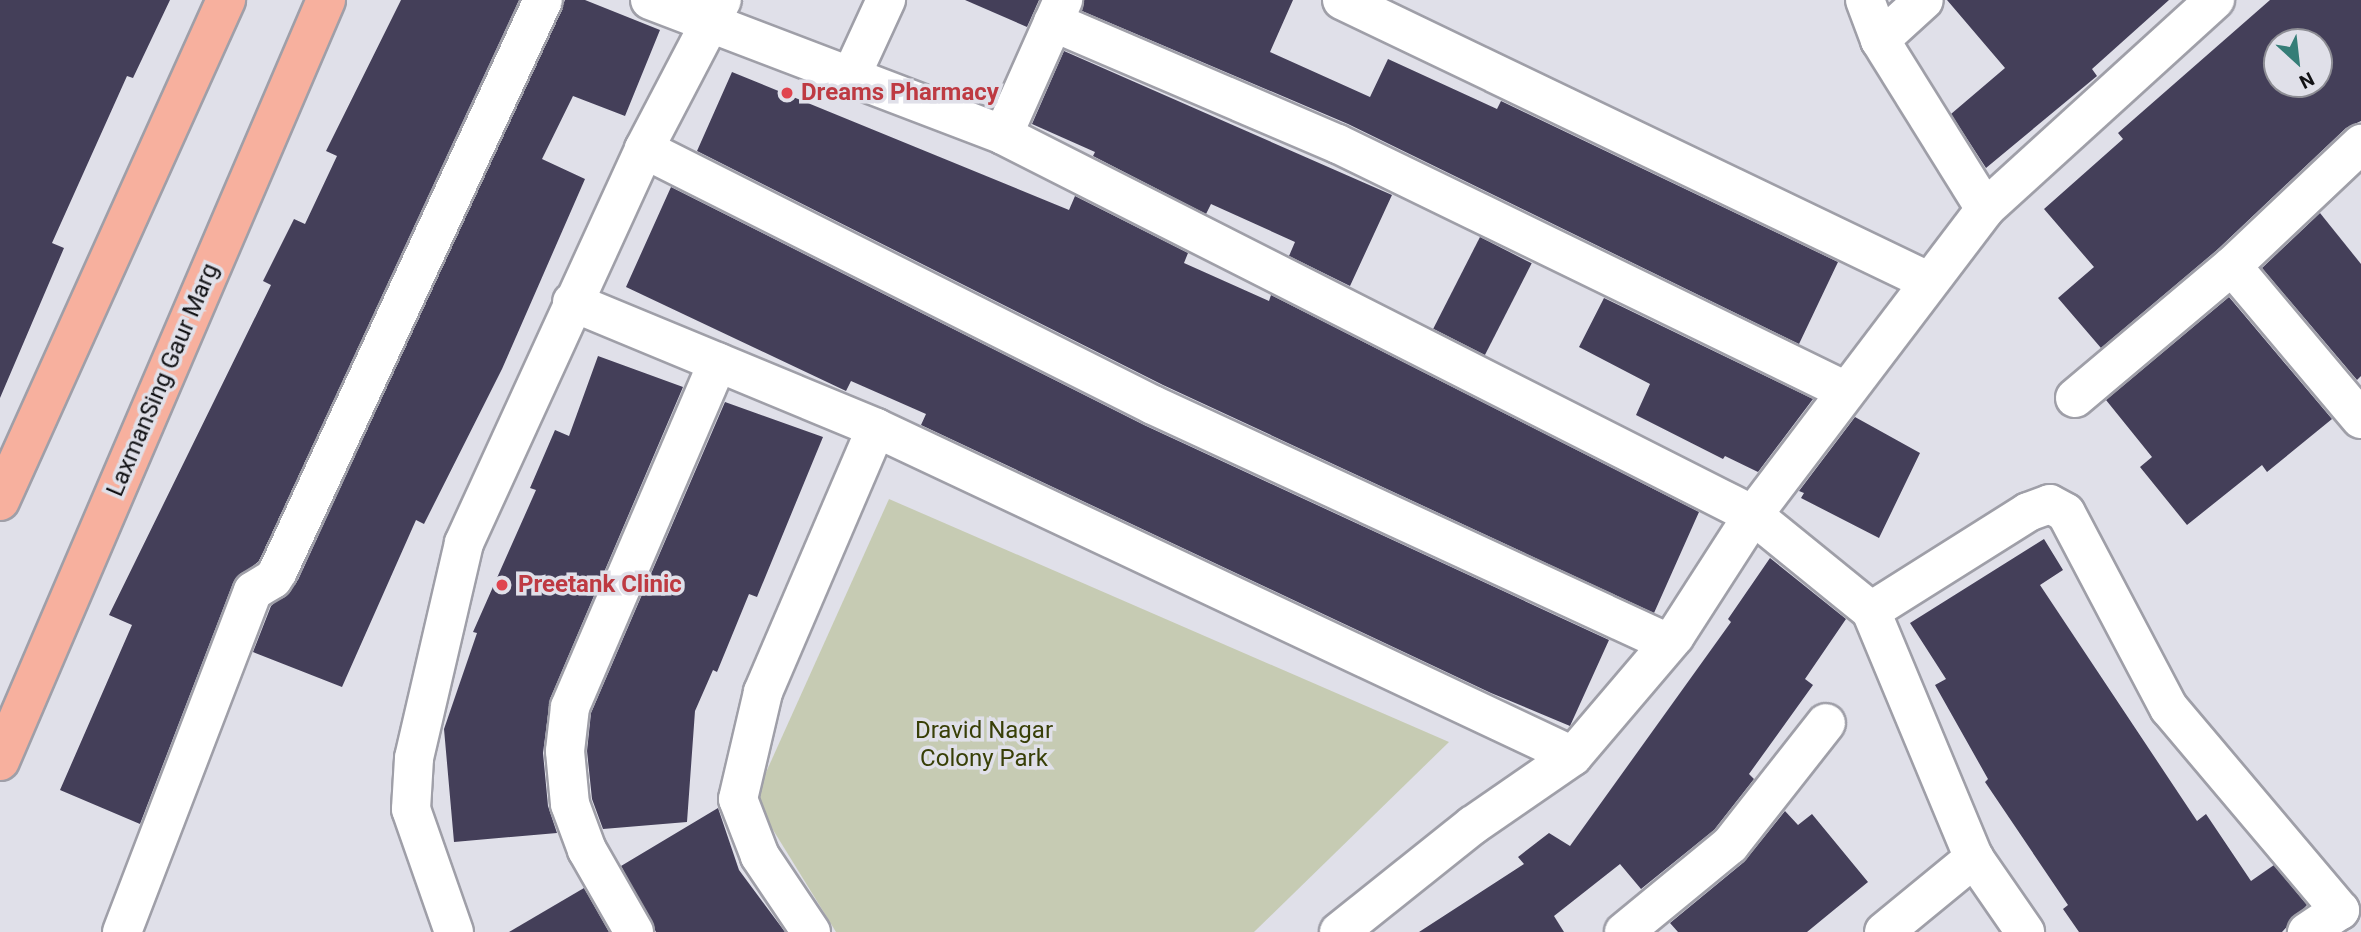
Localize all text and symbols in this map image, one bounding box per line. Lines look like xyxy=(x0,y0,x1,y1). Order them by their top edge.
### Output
north arrow xyxy=(2263,28,2333,98)
text: N xyxy=(2296,67,2318,94)
place label: Dreams Pharmacy xyxy=(801,79,999,107)
marker: Dreams Pharmacy xyxy=(779,85,795,101)
street label: LaxmanSing Gaur Marg xyxy=(101,259,225,501)
place label: Preetank Clinic xyxy=(518,571,682,599)
marker: Preetank Clinic xyxy=(492,575,512,595)
park label: Dravid Nagar Colony Park xyxy=(915,717,1053,773)

